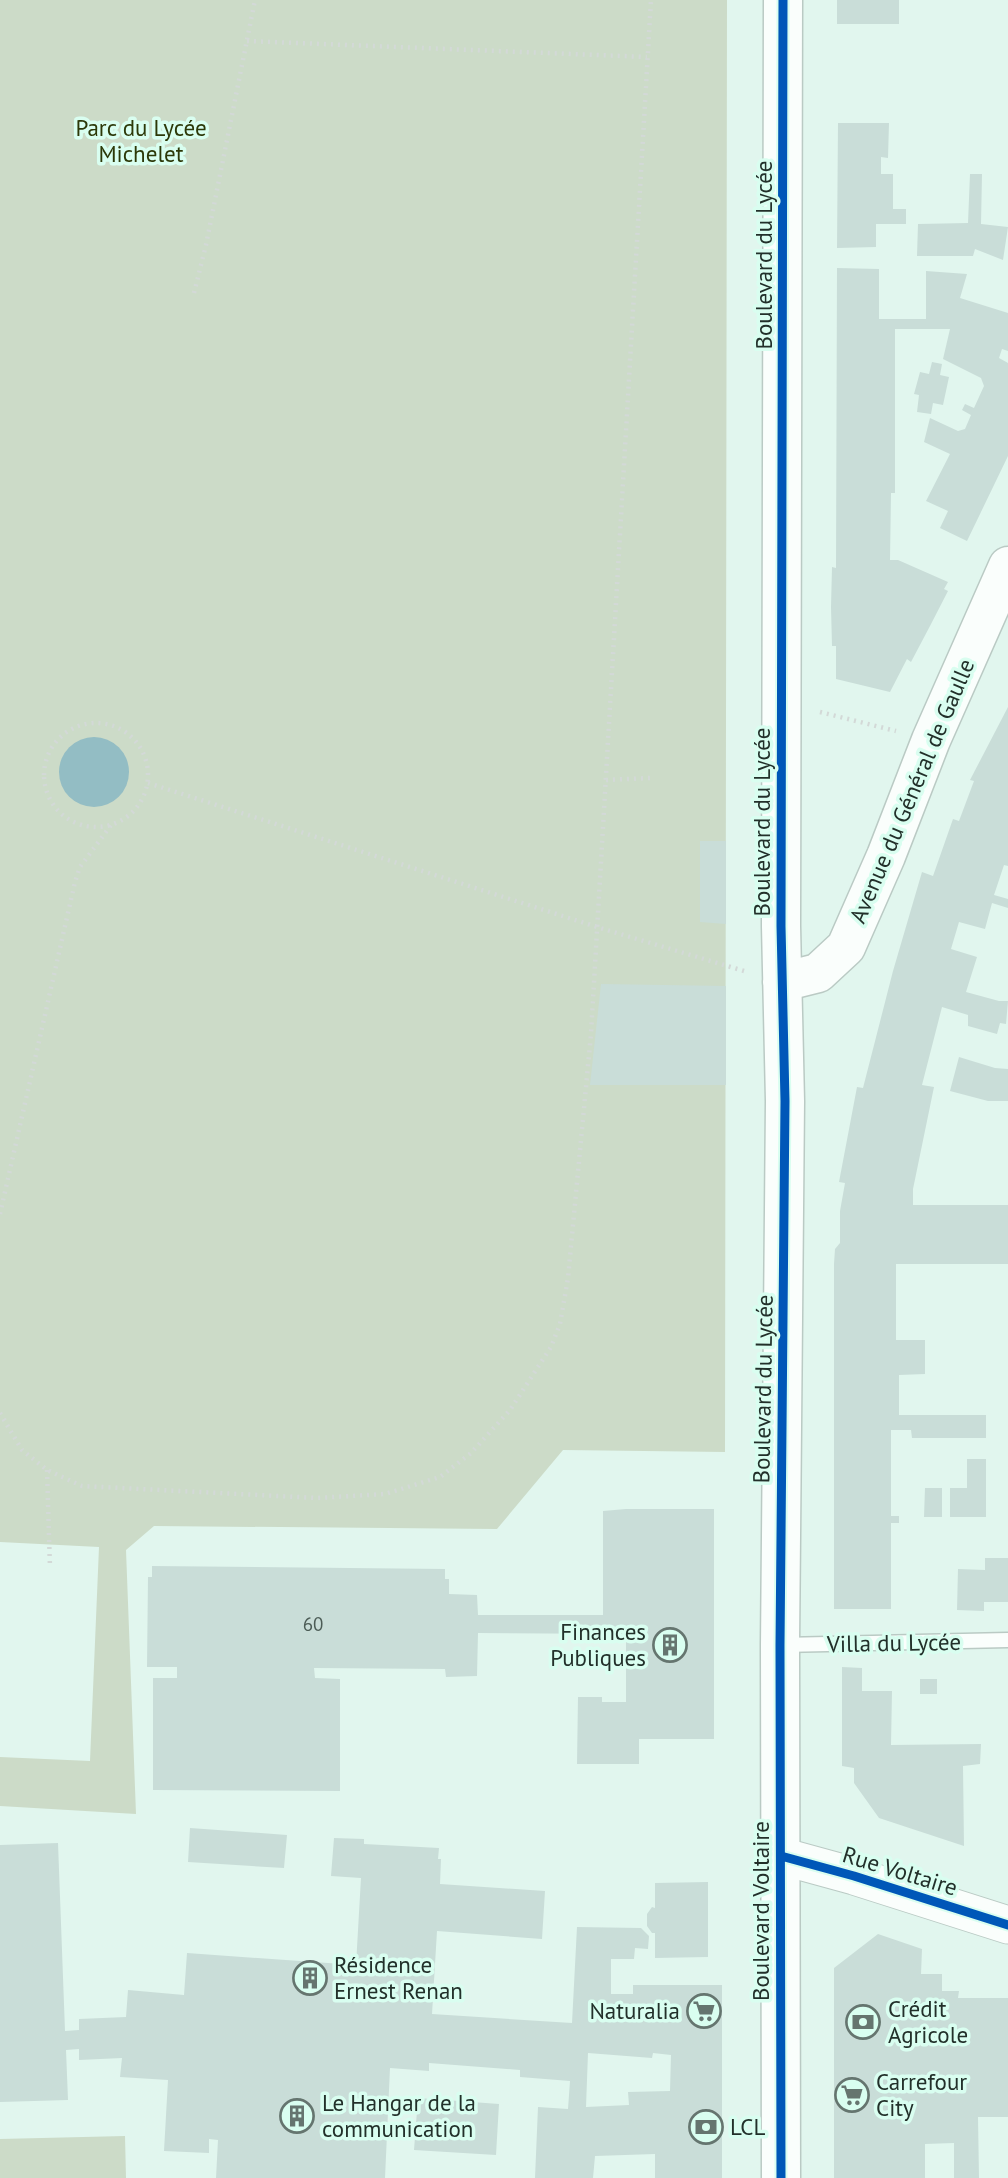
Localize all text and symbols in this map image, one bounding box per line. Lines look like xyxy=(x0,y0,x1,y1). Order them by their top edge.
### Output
park label: Parc du Lycée Michelet xyxy=(75,113,207,168)
street label: Boulevard du Lycée xyxy=(749,161,778,349)
street label: Avenue du Général de Gaulle xyxy=(843,654,980,927)
street label: Boulevard du Lycée xyxy=(747,728,776,916)
street label: Boulevard du Lycée xyxy=(746,1294,779,1484)
house number: 60 xyxy=(303,1612,323,1636)
place label: Finances Publiques xyxy=(550,1617,646,1672)
building icon: Finances Publiques xyxy=(651,1626,689,1664)
street label: Villa du Lycée xyxy=(826,1627,961,1658)
street label: Boulevard Voltaire xyxy=(746,1821,775,2001)
street label: Rue Voltaire xyxy=(839,1839,961,1902)
place label: Résidence Ernest Renan xyxy=(334,1950,463,2005)
building icon: Résidence Ernest Renan xyxy=(291,1959,329,1997)
supermarket icon: Naturalia xyxy=(685,1992,723,2030)
place label: Crédit Agricole xyxy=(888,1994,968,2049)
place label: Naturalia xyxy=(589,1996,680,2025)
bank icon: Crédit Agricole xyxy=(844,2003,882,2041)
place label: Carrefour City xyxy=(876,2067,967,2122)
supermarket icon: Carrefour City xyxy=(833,2076,871,2114)
place label: Le Hangar de la communication xyxy=(322,2088,476,2143)
building icon: Le Hangar de la communication xyxy=(278,2097,316,2135)
bank icon: LCL xyxy=(687,2108,725,2146)
place label: LCL xyxy=(730,2112,766,2141)

